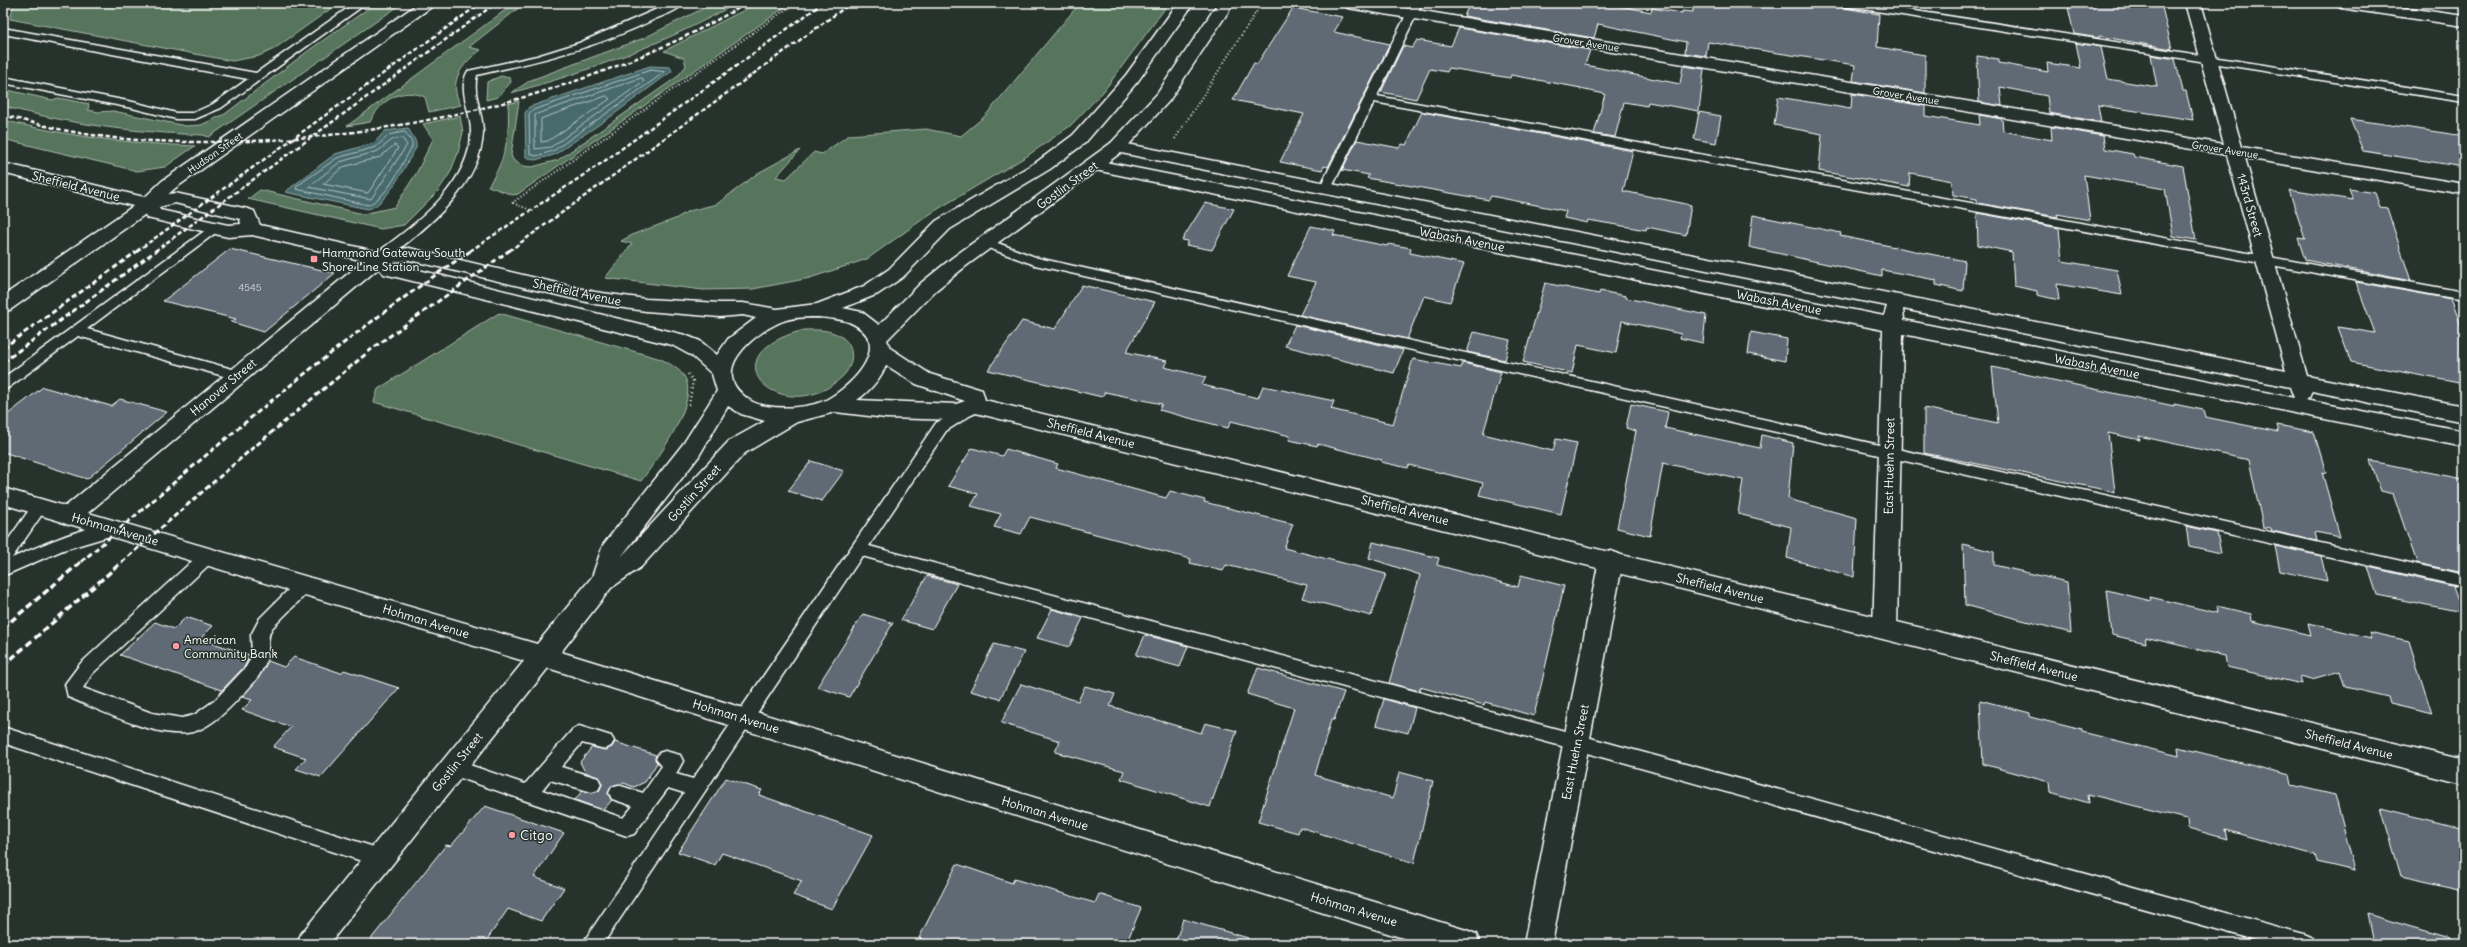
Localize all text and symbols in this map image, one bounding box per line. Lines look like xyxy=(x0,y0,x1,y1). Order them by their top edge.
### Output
street label: Grover Avenue xyxy=(1552,31,1620,55)
street label: Grover Avenue xyxy=(1872,84,1940,108)
street label: Hudson Street xyxy=(185,129,245,177)
street label: Grover Avenue xyxy=(2191,138,2259,162)
street label: Gostlin Street xyxy=(1033,158,1101,212)
street label: Sheffield Avenue xyxy=(31,168,121,204)
street label: 143rd Street xyxy=(2234,172,2266,238)
street label: Wabash Avenue xyxy=(1418,223,1506,255)
place label: Hammond Gateway South Shore Line Station xyxy=(322,245,465,274)
marker: Hammond Gateway South Shore Line Station xyxy=(309,254,319,264)
street label: Sheffield Avenue xyxy=(531,275,623,309)
house number: 4545 xyxy=(238,281,262,294)
street label: Wabash Avenue xyxy=(1735,286,1823,318)
street label: Wabash Avenue xyxy=(2053,350,2141,382)
street label: Hanover Street xyxy=(187,355,259,419)
street label: Sheffield Avenue xyxy=(1046,415,1136,451)
street label: East Huehn Street xyxy=(1881,417,1897,515)
street label: Gostlin Street xyxy=(664,461,724,525)
street label: Sheffield Avenue xyxy=(1360,492,1450,528)
street label: Hohman Avenue xyxy=(70,509,160,549)
street label: Sheffield Avenue xyxy=(1675,570,1765,606)
street label: Hohman Avenue xyxy=(381,601,471,641)
place label: American Community Bank xyxy=(184,632,278,661)
marker: American Community Bank xyxy=(171,641,181,651)
street label: Sheffield Avenue xyxy=(1989,648,2079,684)
street label: Hohman Avenue xyxy=(691,696,781,736)
street label: East Huehn Street xyxy=(1558,703,1592,801)
street label: Sheffield Avenue xyxy=(2304,726,2394,762)
street label: Gostlin Street xyxy=(428,729,486,795)
street label: Hohman Avenue xyxy=(1000,793,1090,833)
place label: Citgo xyxy=(520,826,553,844)
marker: Citgo xyxy=(507,830,517,840)
street label: Hohman Avenue xyxy=(1309,889,1399,929)

